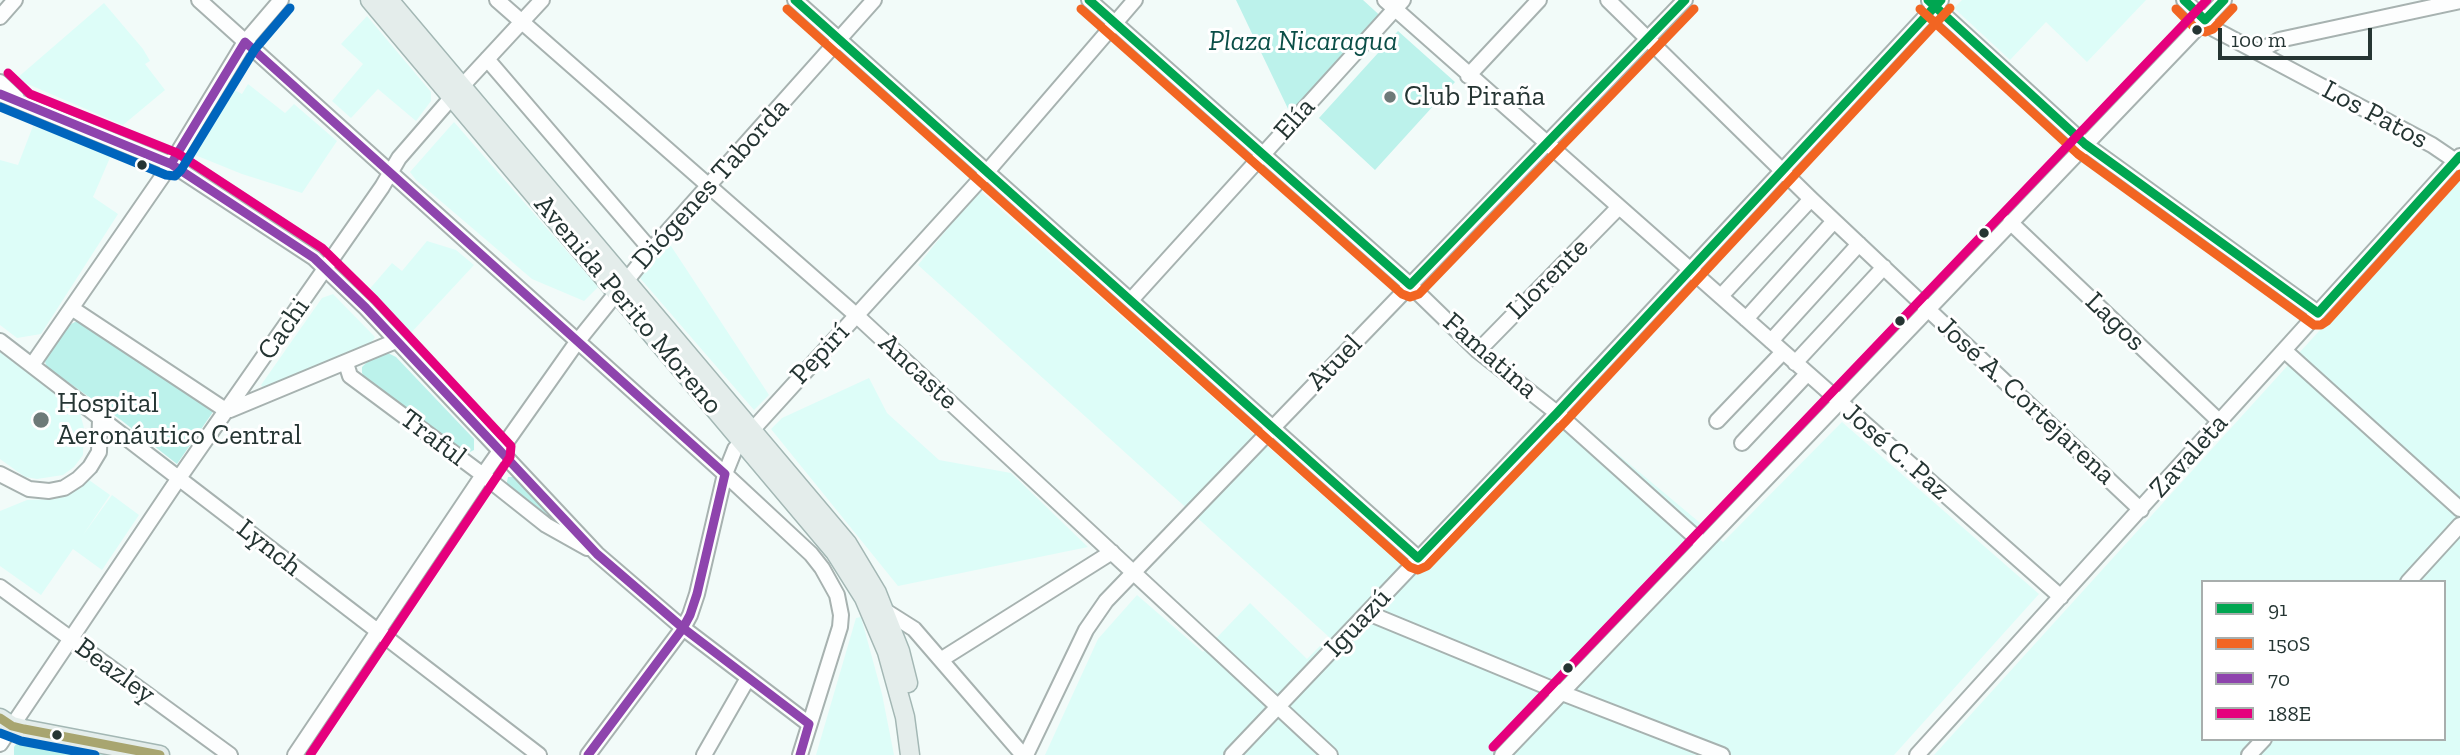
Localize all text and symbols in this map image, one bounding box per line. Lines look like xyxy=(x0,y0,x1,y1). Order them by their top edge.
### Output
scale bar xyxy=(2222,14,2376,58)
unlabelled marker xyxy=(2190,23,2204,37)
park label: Plaza Nicaragua xyxy=(1208,25,1398,59)
text: 100 m xyxy=(2231,27,2286,52)
street label: Los Patos xyxy=(2316,73,2434,157)
place label: Club Piraña xyxy=(1404,80,1545,114)
marker: Club Piraña xyxy=(1382,89,1398,105)
street label: Elía xyxy=(1267,91,1323,147)
street label: Diógenes Taborda xyxy=(625,92,797,276)
unlabelled marker xyxy=(135,158,149,172)
street label: Avenida Perito Moreno xyxy=(526,188,730,422)
unlabelled marker xyxy=(1977,226,1991,240)
street label: Llorente xyxy=(1500,231,1596,327)
street label: Lagos xyxy=(2078,285,2152,359)
street label: Cachi xyxy=(251,291,317,367)
street label: Famatina xyxy=(1436,306,1544,406)
street label: José A. Cortejarena xyxy=(1930,310,2122,492)
unlabelled marker xyxy=(1893,314,1907,328)
street label: Pepirí xyxy=(783,316,857,392)
street label: Ancaste xyxy=(871,327,965,417)
street label: Atuel xyxy=(1301,328,1369,398)
place label: Hospital Aeronáutico Central xyxy=(57,387,302,453)
street label: José C. Paz xyxy=(1836,396,1956,508)
street label: Traful xyxy=(393,402,473,474)
street label: Zavaleta xyxy=(2143,407,2235,505)
marker: Hospital Aeronáutico Central xyxy=(31,410,51,430)
street label: Lynch xyxy=(230,512,308,584)
legend xyxy=(2201,580,2446,741)
street label: Iguazú xyxy=(1318,582,1398,664)
text: 91 xyxy=(2268,596,2287,621)
street label: Beazley xyxy=(68,631,162,711)
text: 150S xyxy=(2268,631,2310,656)
unlabelled marker xyxy=(1561,661,1575,675)
text: 70 xyxy=(2268,666,2290,691)
text: 188E xyxy=(2268,701,2311,726)
unlabelled marker xyxy=(50,728,64,742)

